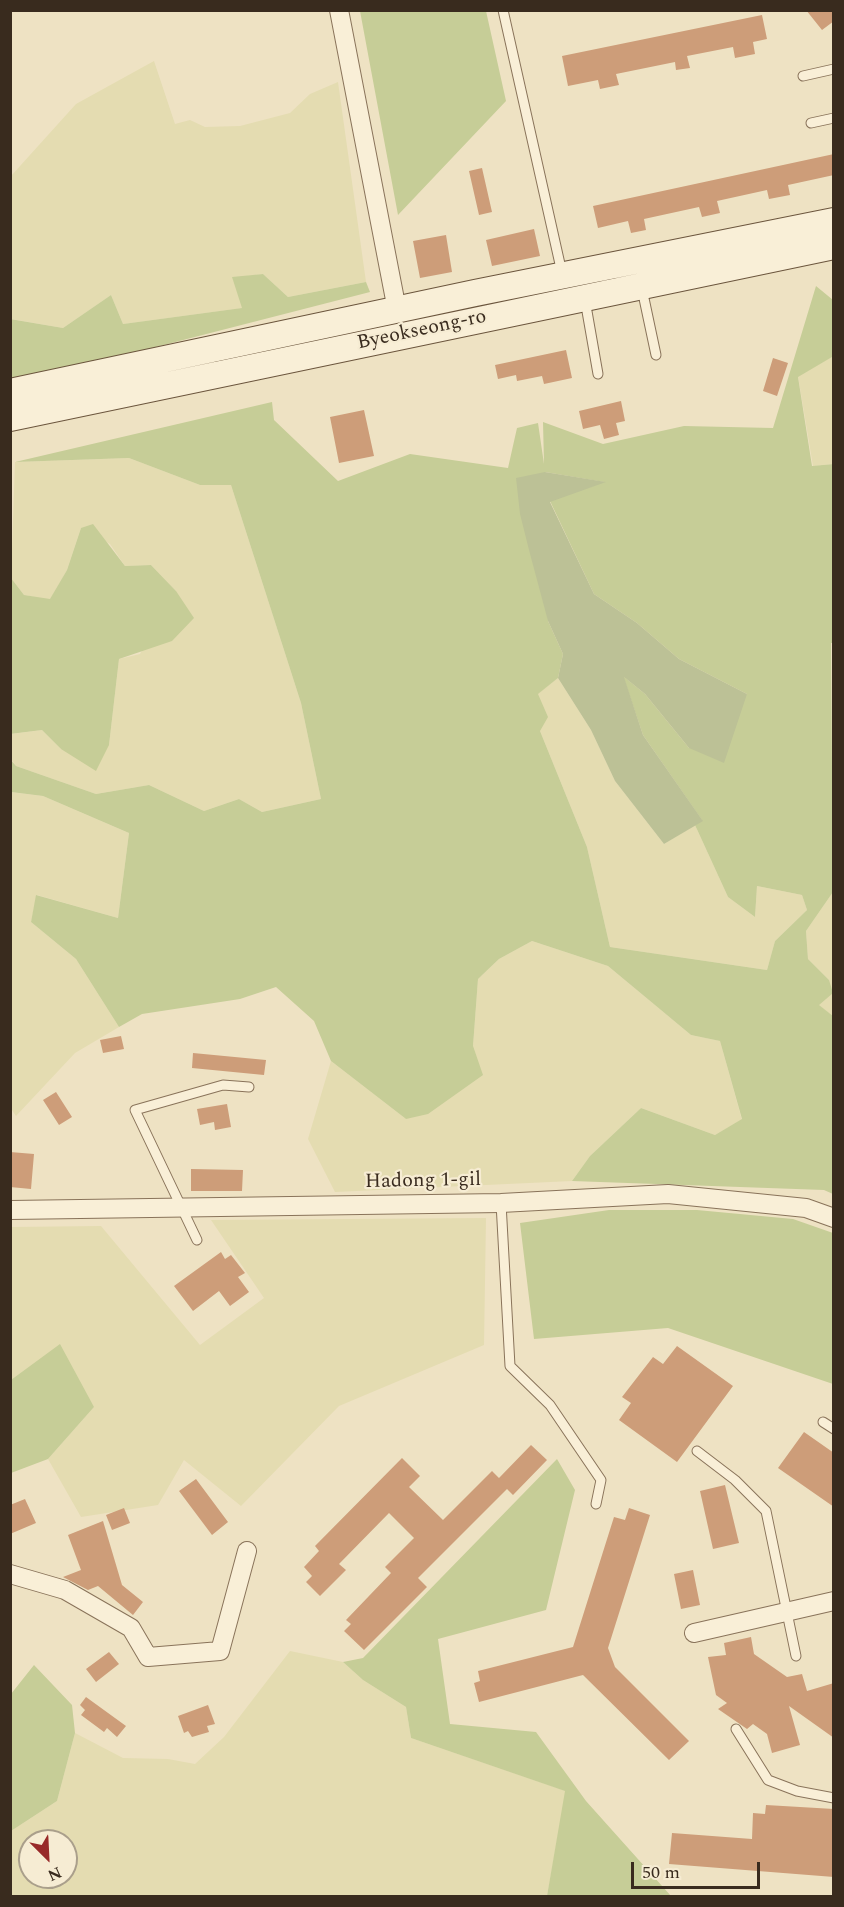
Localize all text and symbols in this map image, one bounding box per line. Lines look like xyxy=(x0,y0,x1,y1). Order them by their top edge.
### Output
street label: Byeokseong-ro xyxy=(355,306,489,356)
street label: Hadong 1-gil xyxy=(365,1169,481,1195)
north arrow xyxy=(18,1829,78,1889)
scale bar xyxy=(634,1850,763,1888)
text: 50 m xyxy=(642,1859,680,1886)
text: N xyxy=(44,1860,65,1887)

